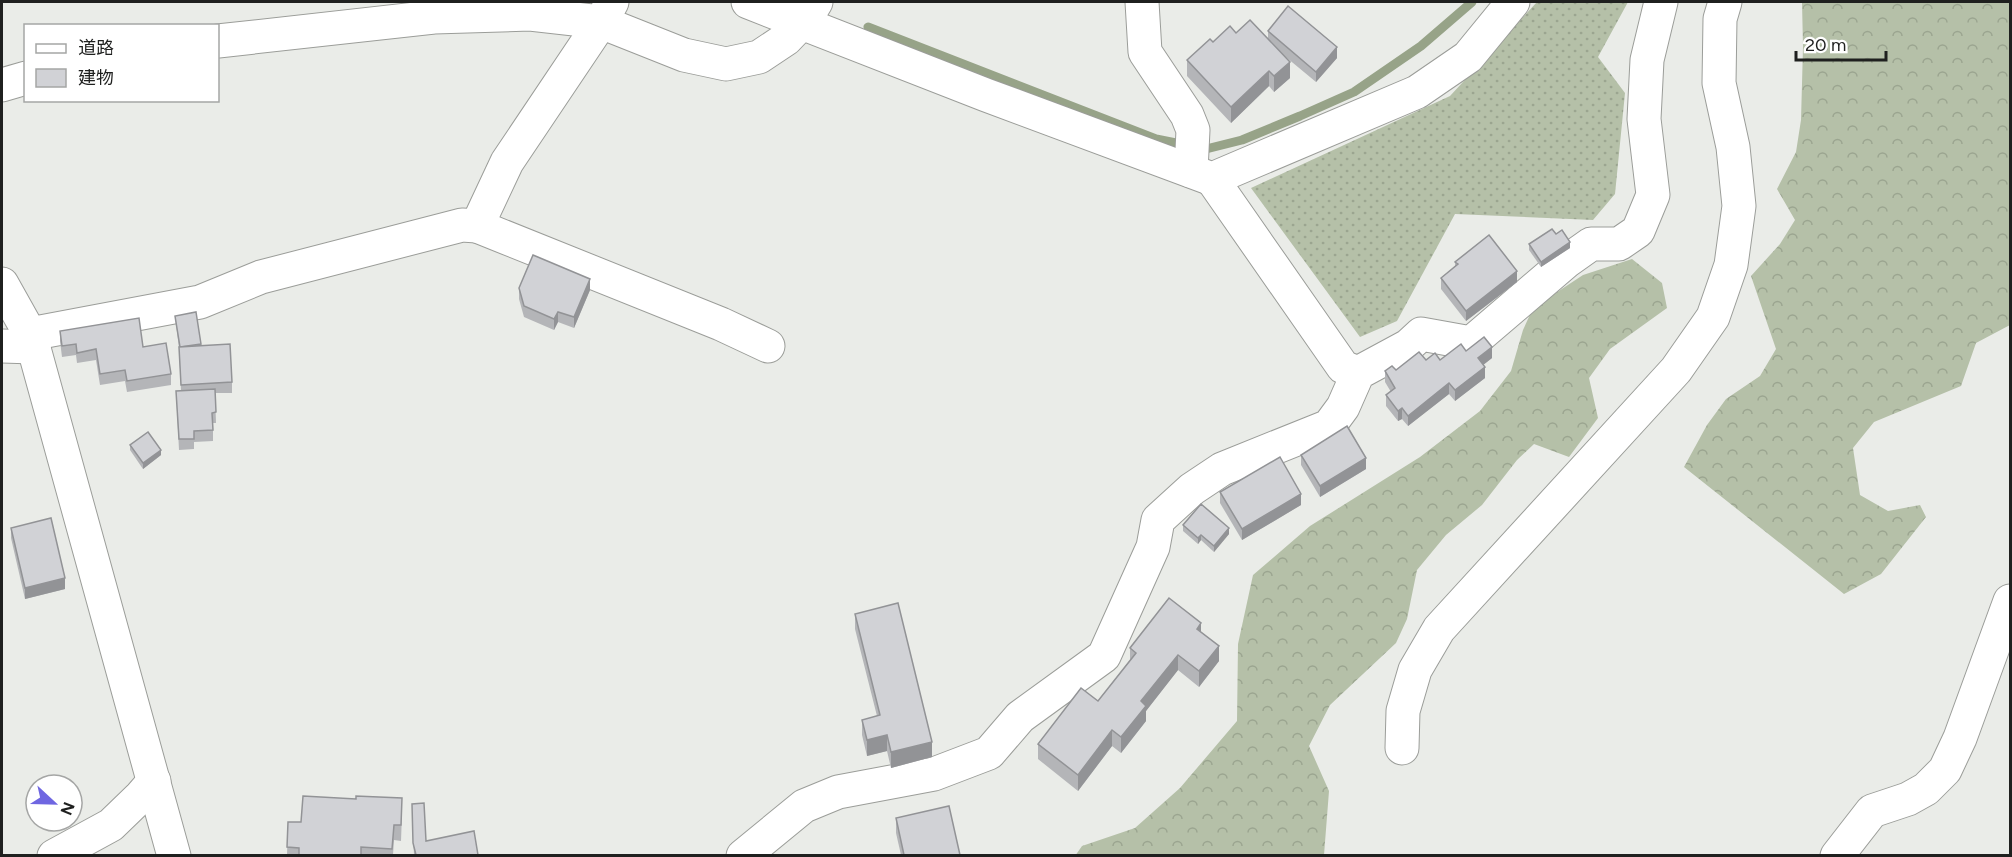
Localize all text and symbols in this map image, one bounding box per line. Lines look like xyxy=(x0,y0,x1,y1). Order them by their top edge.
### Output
legend xyxy=(24,24,219,102)
scale bar xyxy=(1796,24,1886,62)
text: 20 m xyxy=(1805,34,1846,56)
text: 道路 xyxy=(78,37,114,59)
text: 建物 xyxy=(78,67,114,89)
north arrow xyxy=(24,773,84,833)
text: N xyxy=(56,799,79,818)

